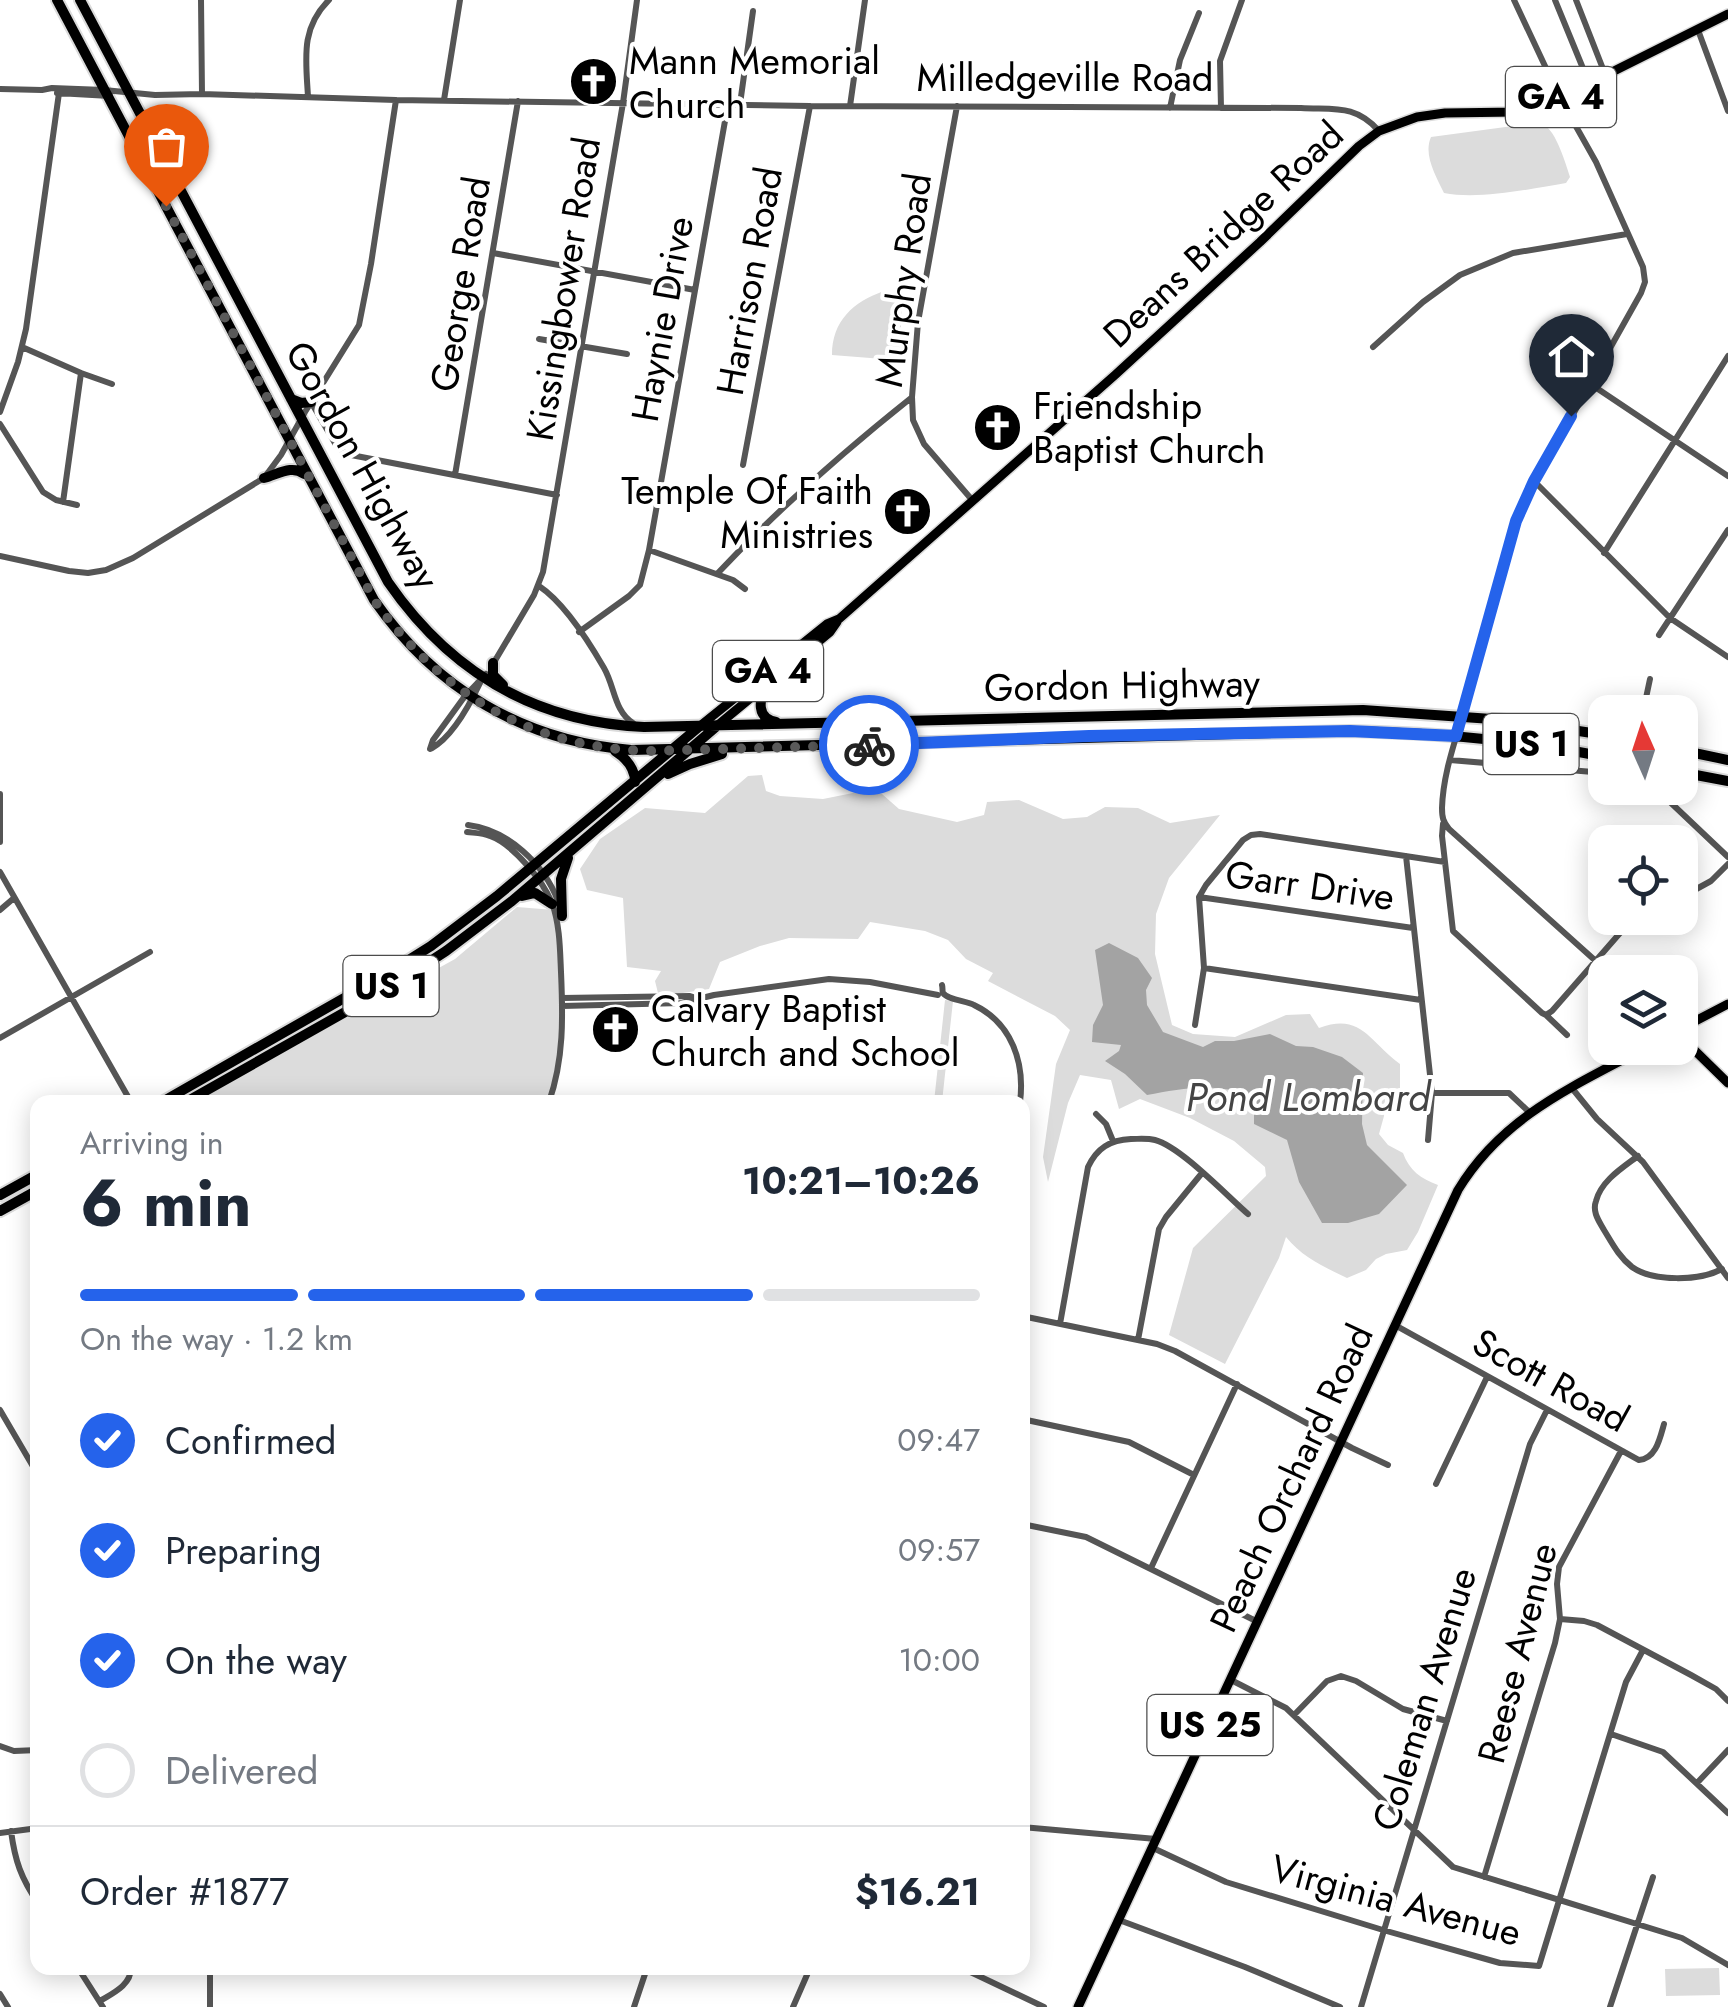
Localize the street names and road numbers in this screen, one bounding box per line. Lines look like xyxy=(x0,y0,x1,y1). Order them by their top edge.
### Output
street label: Milledgeville Road xyxy=(916,50,1214,105)
road number: GA 4 xyxy=(1506,67,1616,127)
street label: Deans Bridge Road xyxy=(1091,108,1355,360)
street label: Kissingbower Road xyxy=(512,133,614,445)
street label: Harrison Road xyxy=(702,163,796,399)
street label: Murphy Road xyxy=(861,170,945,390)
street label: George Road xyxy=(416,173,504,395)
street label: Haynie Drive xyxy=(617,212,707,426)
street label: Gordon Highway xyxy=(272,331,454,599)
road number: GA 4 xyxy=(713,641,823,701)
street label: Gordon Highway xyxy=(983,655,1261,715)
road number: US 1 xyxy=(1484,714,1578,774)
street label: Garr Drive xyxy=(1222,846,1398,924)
road number: US 1 xyxy=(344,956,438,1016)
street label: Scott Road xyxy=(1463,1314,1639,1446)
street label: Peach Orchard Road xyxy=(1196,1315,1386,1641)
street label: Reese Avenue xyxy=(1463,1537,1571,1769)
street label: Coleman Avenue xyxy=(1358,1561,1490,1837)
road number: US 25 xyxy=(1148,1695,1272,1755)
street label: Virginia Avenue xyxy=(1265,1840,1527,1960)

